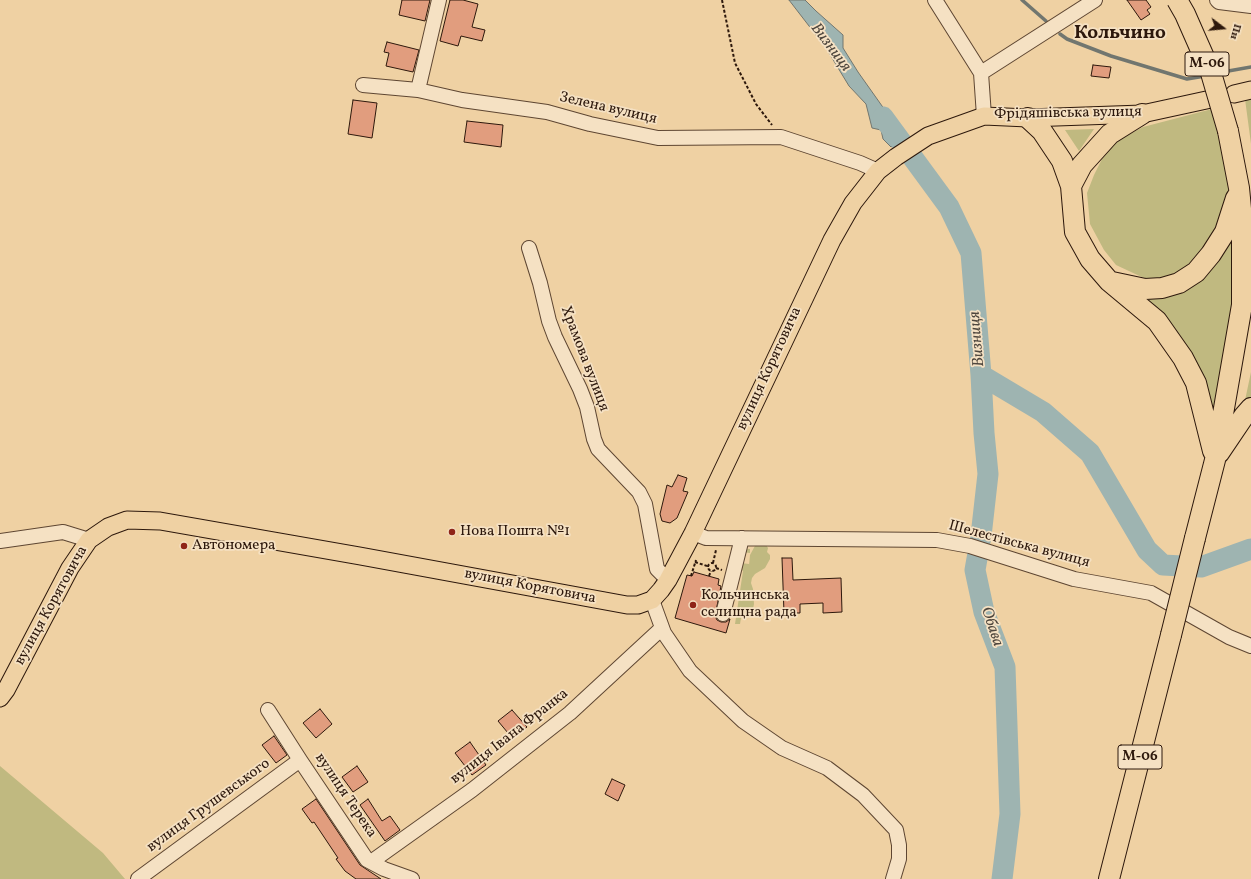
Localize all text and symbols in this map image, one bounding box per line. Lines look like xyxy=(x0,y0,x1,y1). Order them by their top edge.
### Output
north arrow xyxy=(1203,8,1243,48)
water label: Визниця xyxy=(806,20,854,76)
text: Пн xyxy=(1226,22,1244,41)
district label: Кольчино xyxy=(1074,24,1166,46)
road number: М-06 xyxy=(1185,52,1229,76)
street label: Зелена вулиця xyxy=(557,89,659,129)
street label: Фрідяшівська вулиця xyxy=(994,104,1142,124)
street label: Храмова вулиця xyxy=(556,304,612,414)
street label: вулиця Корятовича xyxy=(734,305,806,433)
water label: Визниця xyxy=(966,310,990,368)
street label: Шелестівська вулиця xyxy=(946,517,1092,573)
place label: Нова Пошта №1 xyxy=(460,523,570,541)
marker: Нова Пошта №1 xyxy=(447,527,457,537)
place label: Автономера xyxy=(192,537,275,555)
marker: Автономера xyxy=(179,541,189,551)
street label: вулиця Корятовича xyxy=(12,543,92,669)
street label: вулиця Корятовича xyxy=(463,565,597,609)
place label: Кольчинська селищна рада xyxy=(701,587,797,622)
marker: Кольчинська селищна рада xyxy=(688,600,698,610)
water label: Обава xyxy=(975,605,1007,649)
street label: вулиця Івана Франка xyxy=(447,685,573,789)
road number: М-06 xyxy=(1118,745,1162,769)
street label: вулиця Терека xyxy=(310,750,380,842)
street label: вулиця Грушевського xyxy=(144,755,274,857)

